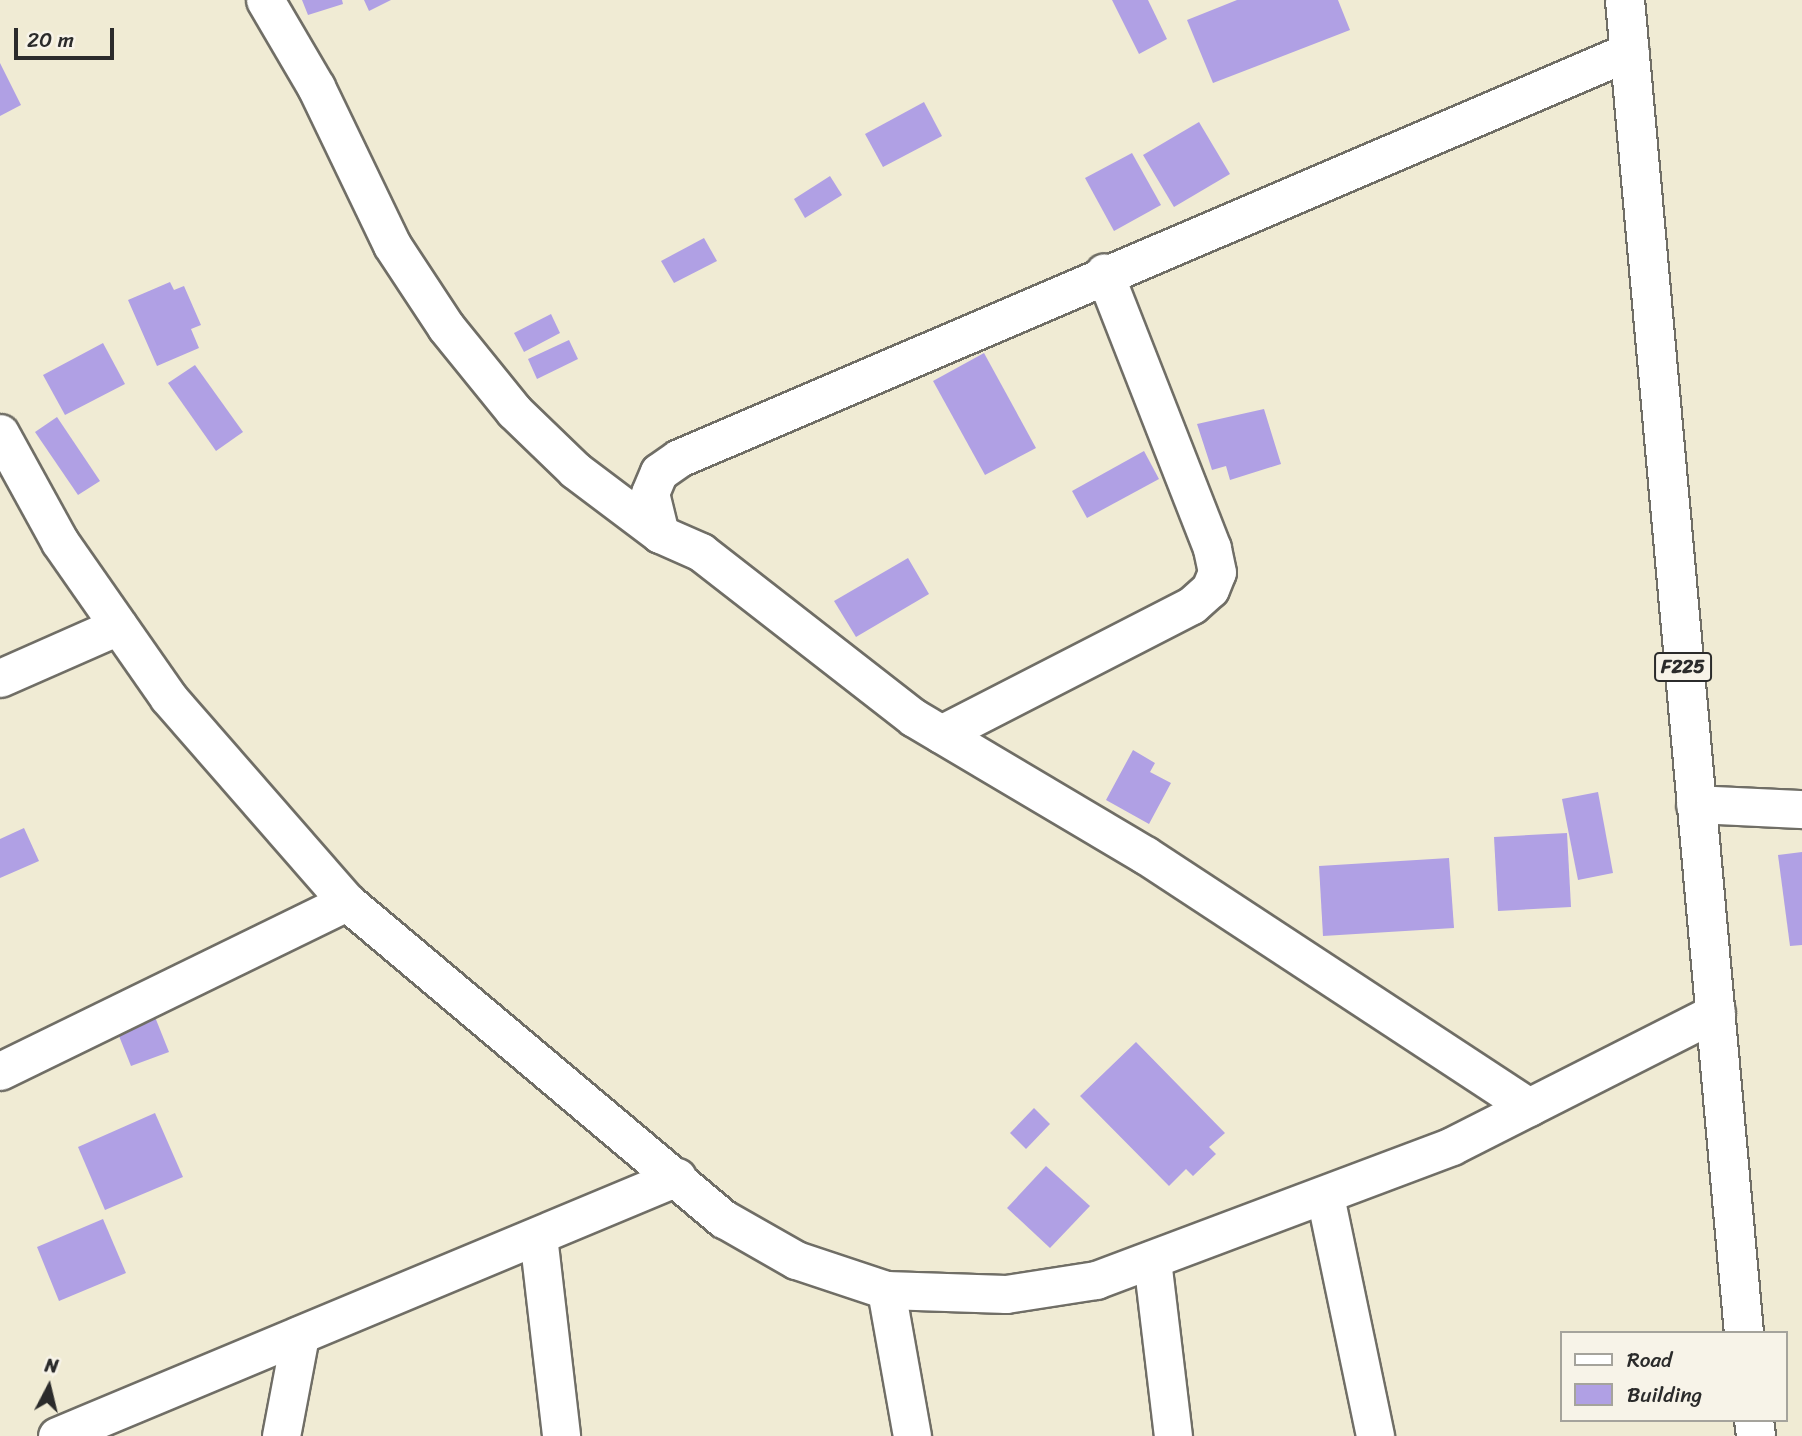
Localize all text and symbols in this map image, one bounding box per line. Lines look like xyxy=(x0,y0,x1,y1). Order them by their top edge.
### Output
scale bar xyxy=(18,14,117,58)
text: 20 m xyxy=(27,21,74,59)
road number: F225 xyxy=(1653,652,1713,682)
legend xyxy=(1560,1331,1788,1422)
text: Road xyxy=(1627,1341,1672,1379)
text: N xyxy=(43,1348,60,1383)
north arrow xyxy=(14,1352,84,1422)
text: Building xyxy=(1627,1376,1702,1414)

